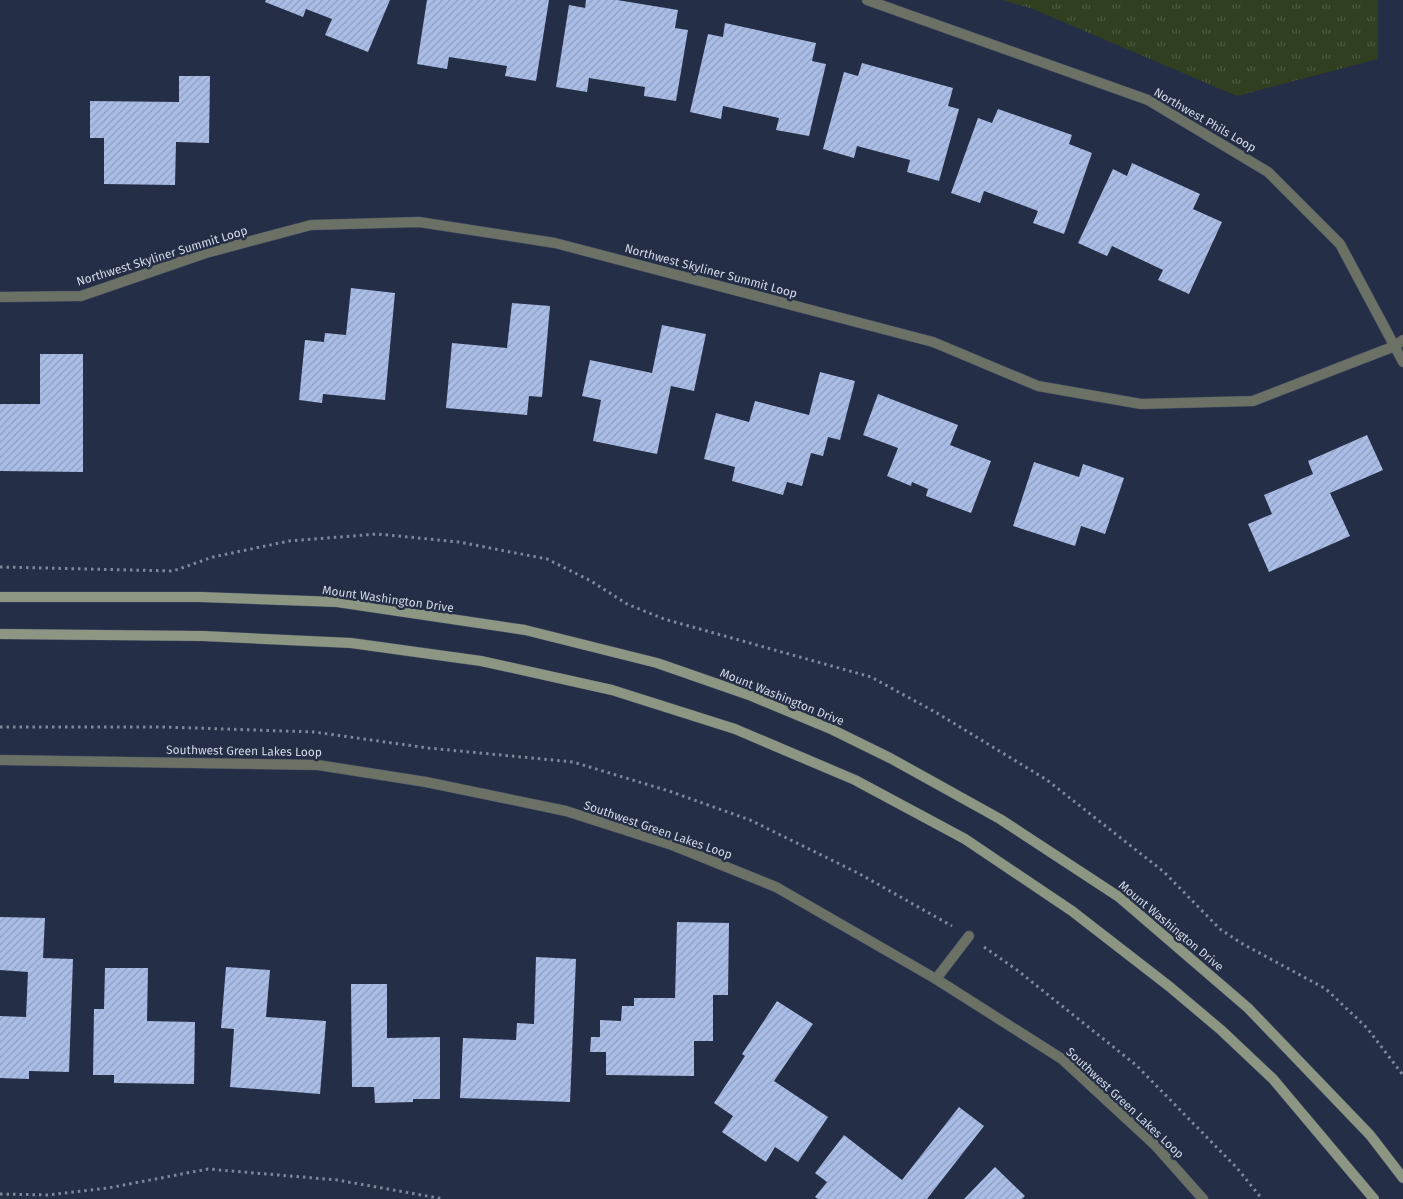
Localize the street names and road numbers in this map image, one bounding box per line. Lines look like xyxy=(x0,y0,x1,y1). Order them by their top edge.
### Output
street label: Northwest Phils Loop xyxy=(1151,85,1259,155)
street label: Northwest Skyliner Summit Loop xyxy=(75,223,249,289)
street label: Northwest Skyliner Summit Loop xyxy=(623,241,799,301)
street label: Mount Washington Drive xyxy=(321,583,455,615)
street label: Mount Washington Drive xyxy=(718,666,846,728)
street label: Southwest Green Lakes Loop xyxy=(166,743,322,759)
street label: Southwest Green Lakes Loop xyxy=(582,798,734,862)
street label: Mount Washington Drive xyxy=(1116,878,1226,974)
street label: Southwest Green Lakes Loop xyxy=(1063,1045,1187,1161)

